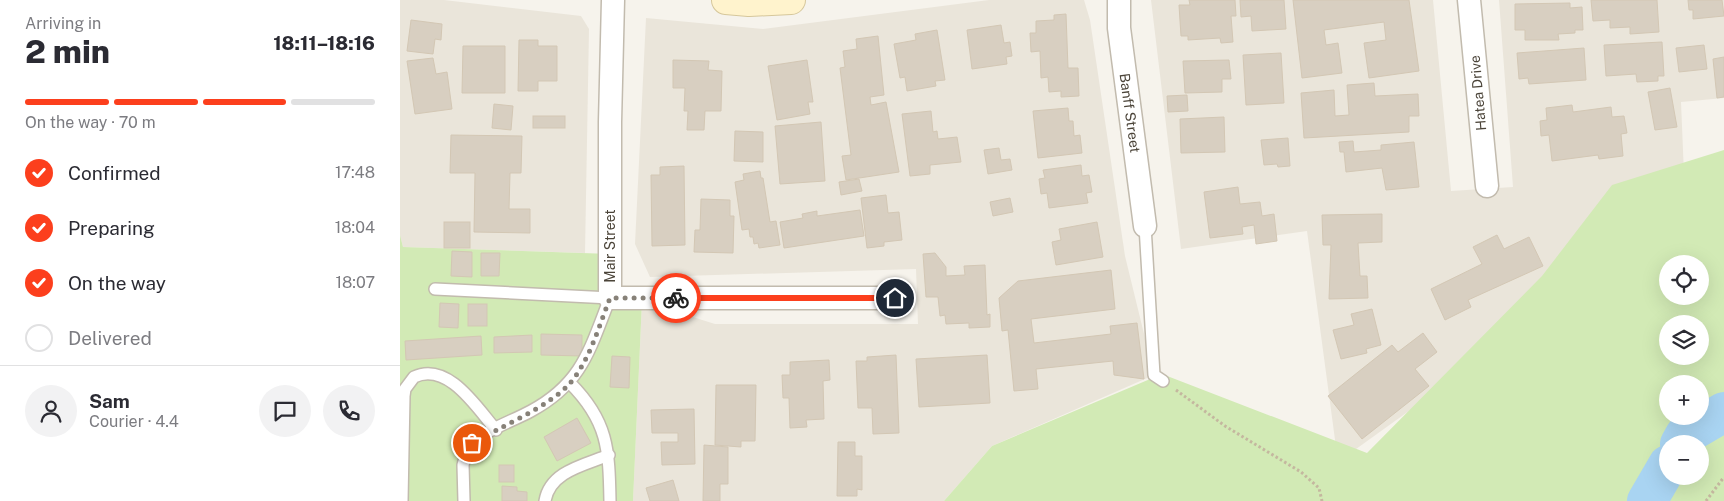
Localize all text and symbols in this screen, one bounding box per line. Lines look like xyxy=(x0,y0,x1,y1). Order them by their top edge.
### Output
text: Arriving in xyxy=(25,14,101,33)
text: 18:11–18:16 xyxy=(273,32,375,54)
text: 2 min xyxy=(25,33,110,70)
street label: Hatea Drive xyxy=(1467,54,1489,131)
street label: Banff Street xyxy=(1117,72,1143,154)
text: On the way · 70 m xyxy=(25,113,155,132)
icon: check xyxy=(25,159,53,187)
text: Confirmed xyxy=(68,162,161,184)
text: 17:48 xyxy=(335,163,375,182)
street label: Mair Street xyxy=(602,209,618,283)
icon: check xyxy=(25,214,53,242)
text: Preparing xyxy=(68,217,155,239)
text: 18:04 xyxy=(335,218,375,237)
map controls xyxy=(1659,255,1709,485)
button: locate xyxy=(1659,255,1709,305)
icon: check xyxy=(25,269,53,297)
text: On the way xyxy=(68,272,166,294)
text: 18:07 xyxy=(335,273,375,292)
courier xyxy=(651,273,701,323)
pin xyxy=(874,277,916,319)
icon: bike xyxy=(662,284,690,312)
icon: home xyxy=(881,284,909,312)
button: layers xyxy=(1659,315,1709,365)
text: Delivered xyxy=(68,327,152,349)
button: + xyxy=(1659,375,1709,425)
button: person xyxy=(25,385,77,437)
button: chat xyxy=(259,385,311,437)
button: phone xyxy=(323,385,375,437)
text: Sam xyxy=(89,390,130,412)
text: Courier · 4.4 xyxy=(89,412,179,431)
pin xyxy=(451,422,493,464)
icon: bag xyxy=(458,429,486,457)
button: − xyxy=(1659,435,1709,485)

